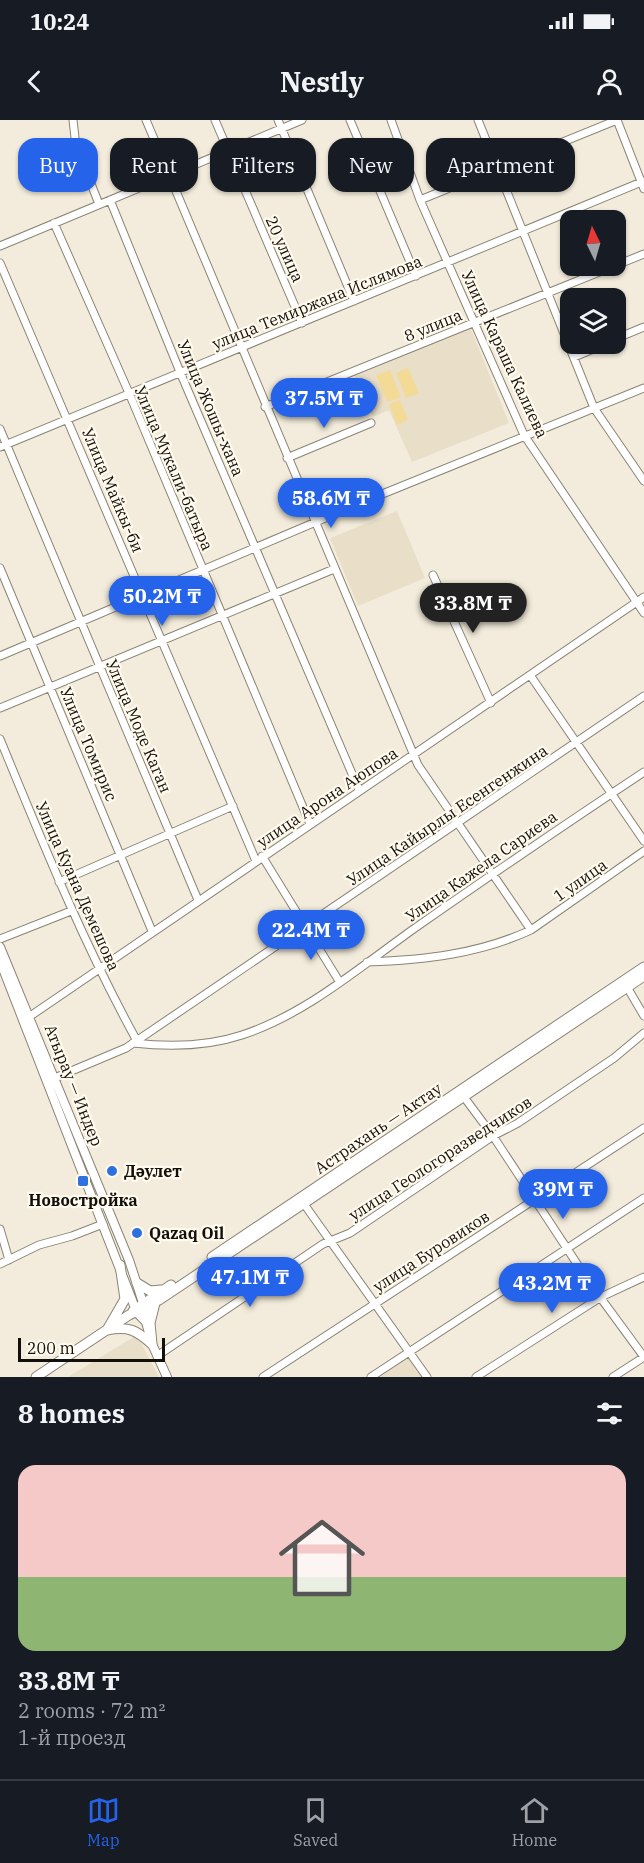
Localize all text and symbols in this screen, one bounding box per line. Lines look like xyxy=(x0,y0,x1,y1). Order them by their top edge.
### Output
text: 10:24 xyxy=(30,7,89,36)
text: Nestly xyxy=(280,64,364,99)
icon: back xyxy=(18,65,51,98)
icon: person xyxy=(593,65,626,98)
chip: Buy xyxy=(18,138,98,192)
chip: Rent xyxy=(110,138,198,192)
chip: Filters xyxy=(210,138,316,192)
chip: New xyxy=(328,138,414,192)
chip: Apartment xyxy=(426,138,575,192)
north arrow xyxy=(560,210,626,276)
map controls xyxy=(560,210,626,354)
street label: 20 улица xyxy=(262,213,309,285)
street label: улица Темиржана Ислямова xyxy=(209,251,425,353)
street label: Улица Караша Калиева xyxy=(457,267,553,441)
button: layers xyxy=(560,288,626,354)
street label: 8 улица xyxy=(401,304,465,346)
street label: Улица Жошы-хана xyxy=(173,337,249,479)
pin: 37.5M ₸ xyxy=(269,378,379,429)
street label: Улица Мукали-батыра xyxy=(130,383,218,554)
text: 37.5M ₸ xyxy=(285,384,363,411)
street label: Улица Майкы-би xyxy=(78,425,148,555)
pin: 58.6M ₸ xyxy=(276,478,386,529)
text: 58.6M ₸ xyxy=(292,484,370,511)
pin: 50.2M ₸ xyxy=(107,576,217,627)
text: 50.2M ₸ xyxy=(123,582,201,609)
pin: 33.8M ₸ xyxy=(418,583,528,634)
text: 33.8M ₸ xyxy=(434,589,512,616)
street label: Улица Моде Каган xyxy=(102,656,176,796)
street label: Улица Томирис xyxy=(56,684,122,804)
street label: Улица Кайырлы Есенгенжина xyxy=(343,740,551,890)
street label: улица Арона Аюпова xyxy=(253,742,401,852)
street label: Улица Куана Демешова xyxy=(32,798,125,974)
street label: Улица Кажела Сариева xyxy=(401,806,561,926)
street label: 1 улица xyxy=(549,854,611,906)
pin: 22.4M ₸ xyxy=(256,910,366,961)
text: 22.4M ₸ xyxy=(272,916,350,943)
street label: Атырау — Индер xyxy=(40,1021,108,1149)
street label: Астрахань — Актау xyxy=(311,1078,446,1178)
street label: улица Геологоразведчиков xyxy=(345,1091,535,1225)
place label: Дәулет xyxy=(124,1161,182,1181)
marker: Дәулет xyxy=(105,1164,119,1178)
pin: 39M ₸ xyxy=(521,1169,605,1220)
marker: Новостройка xyxy=(76,1174,90,1188)
text: 39M ₸ xyxy=(533,1175,593,1202)
place label: Новостройка xyxy=(28,1190,138,1210)
street label: улица Буровиков xyxy=(369,1206,493,1296)
place label: Qazaq Oil xyxy=(149,1223,224,1243)
marker: Qazaq Oil xyxy=(130,1226,144,1240)
pin: 47.1M ₸ xyxy=(195,1257,305,1308)
text: 47.1M ₸ xyxy=(211,1263,289,1290)
pin: 43.2M ₸ xyxy=(497,1263,607,1314)
text: 43.2M ₸ xyxy=(513,1269,591,1296)
scale bar xyxy=(18,1335,165,1362)
text: 200 m xyxy=(27,1338,75,1358)
text: 8 homes xyxy=(18,1396,125,1430)
icon: filters xyxy=(593,1397,626,1430)
icon: home xyxy=(268,1504,376,1612)
text: 33.8M ₸ xyxy=(18,1663,120,1697)
text: 2 rooms · 72 m² xyxy=(18,1697,165,1724)
text: 1-й проезд xyxy=(18,1724,126,1751)
tab: Map xyxy=(87,1794,120,1850)
tab: Saved xyxy=(293,1794,338,1850)
tab: Home xyxy=(512,1794,557,1850)

